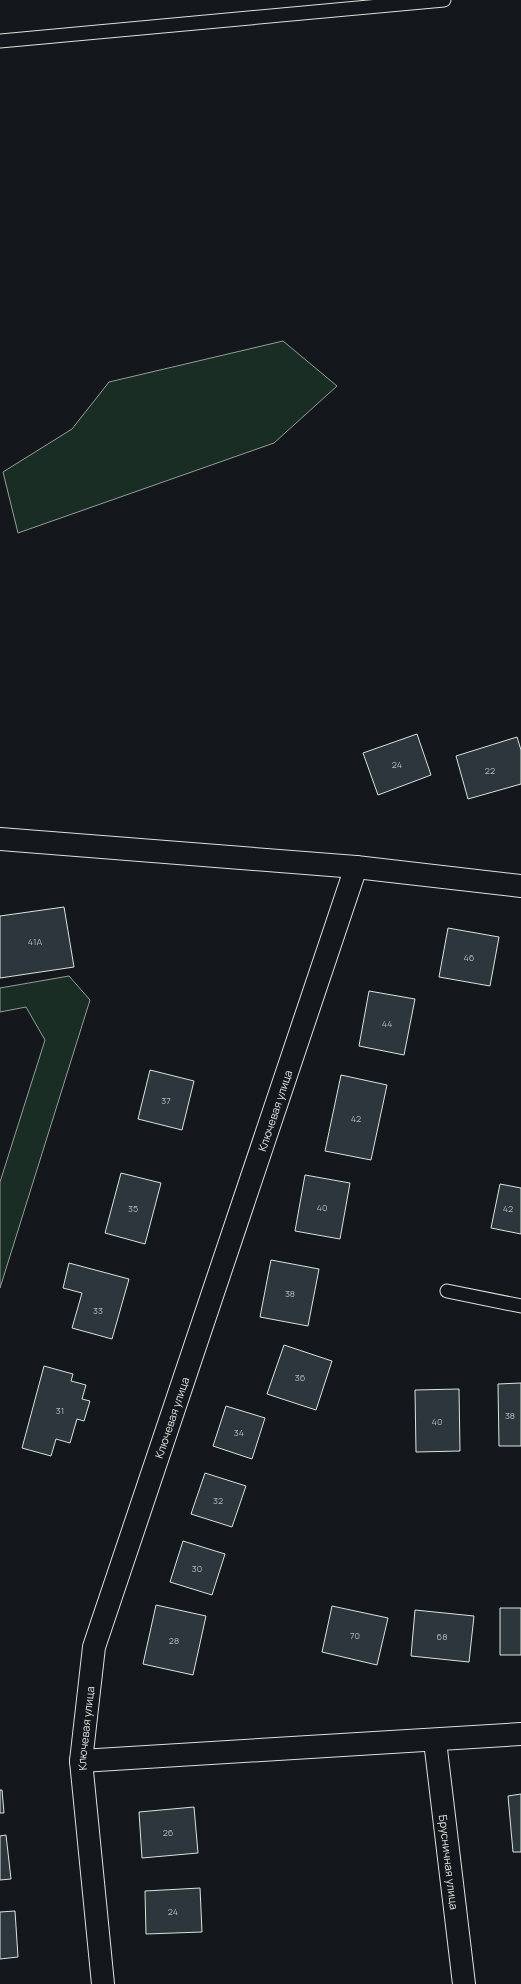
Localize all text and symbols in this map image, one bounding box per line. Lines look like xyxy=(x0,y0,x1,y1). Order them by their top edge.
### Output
house number: 24 xyxy=(392,758,402,771)
house number: 22 xyxy=(485,764,495,777)
house number: 41А xyxy=(28,935,43,948)
house number: 46 xyxy=(464,951,475,964)
house number: 44 xyxy=(382,1017,392,1030)
street label: Ключевая улица xyxy=(254,1068,295,1153)
house number: 37 xyxy=(161,1094,171,1107)
house number: 42 xyxy=(351,1112,361,1125)
house number: 40 xyxy=(317,1201,327,1214)
house number: 35 xyxy=(128,1202,138,1215)
house number: 42 xyxy=(503,1202,513,1215)
house number: 38 xyxy=(285,1287,295,1300)
house number: 33 xyxy=(93,1304,103,1317)
house number: 36 xyxy=(295,1371,306,1384)
street label: Ключевая улица xyxy=(150,1375,192,1460)
house number: 31 xyxy=(56,1404,64,1417)
house number: 38 xyxy=(505,1409,515,1422)
house number: 40 xyxy=(432,1415,442,1428)
house number: 34 xyxy=(234,1426,244,1439)
house number: 32 xyxy=(213,1494,223,1507)
house number: 30 xyxy=(192,1562,202,1575)
house number: 70 xyxy=(350,1629,360,1642)
house number: 68 xyxy=(437,1630,447,1643)
house number: 28 xyxy=(169,1634,179,1647)
street label: Ключевая улица xyxy=(73,1685,97,1771)
street label: Брусничная улица xyxy=(436,1814,463,1910)
house number: 26 xyxy=(163,1826,174,1839)
house number: 24 xyxy=(168,1905,178,1918)

